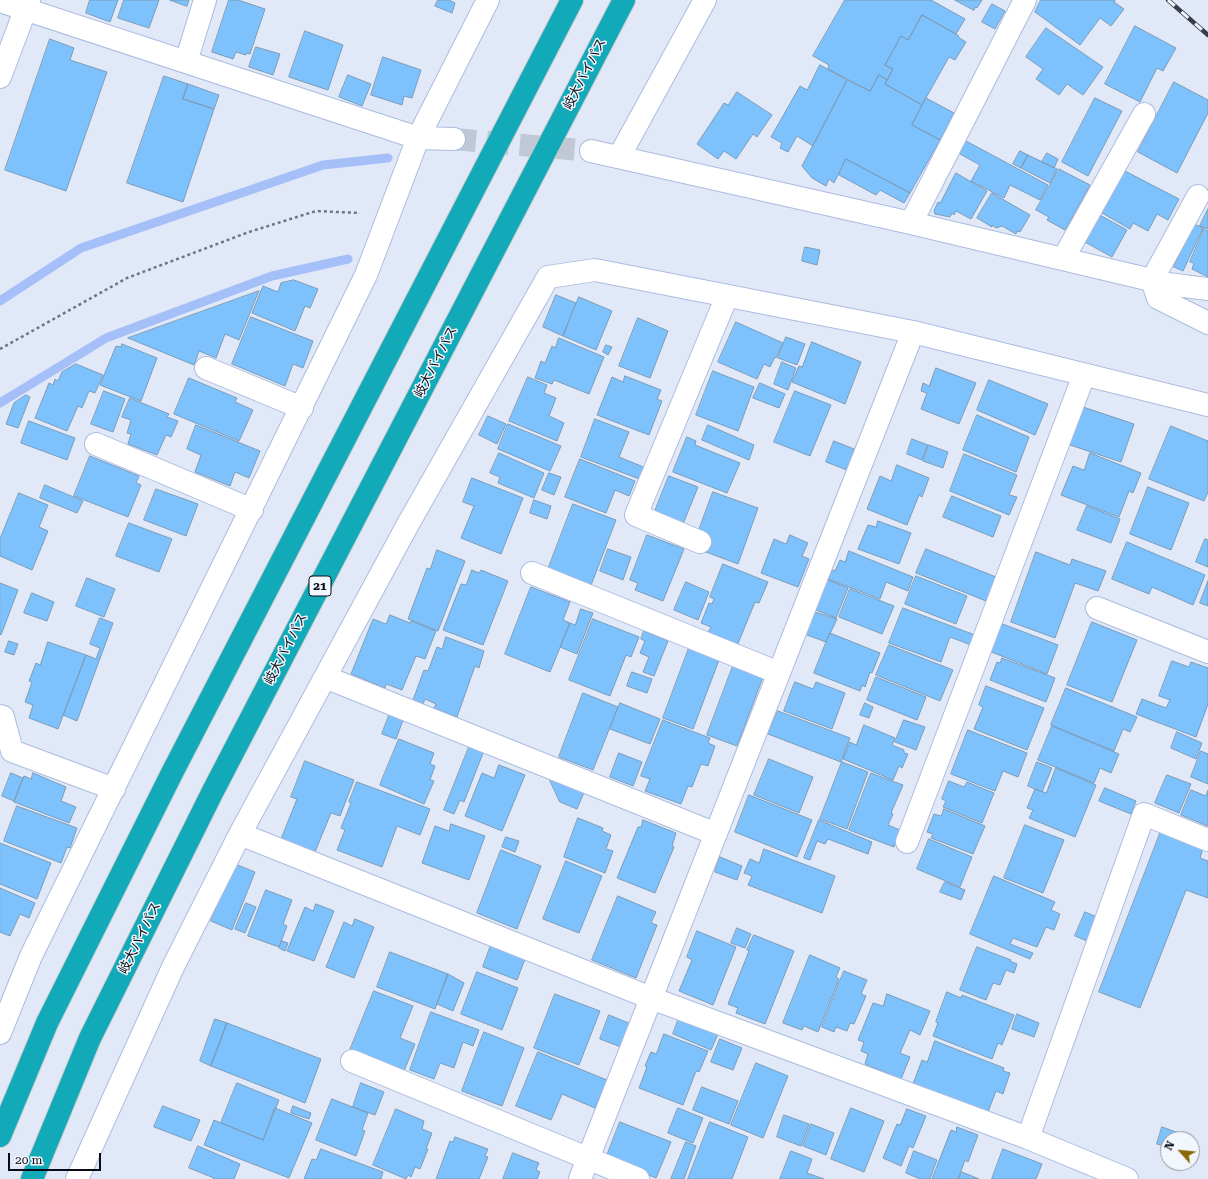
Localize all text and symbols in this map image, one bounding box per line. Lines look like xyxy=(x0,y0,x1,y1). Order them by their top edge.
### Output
street label: 岐大バイパス xyxy=(560,36,610,112)
street label: 岐大バイパス xyxy=(411,324,461,400)
road number: 21 xyxy=(309,576,331,596)
street label: 岐大バイパス xyxy=(261,611,311,687)
street label: 岐大バイパス xyxy=(116,900,164,976)
north arrow xyxy=(1160,1131,1200,1171)
text: N xyxy=(1162,1139,1177,1153)
scale bar xyxy=(10,1145,103,1171)
text: 20 m xyxy=(15,1153,42,1167)

